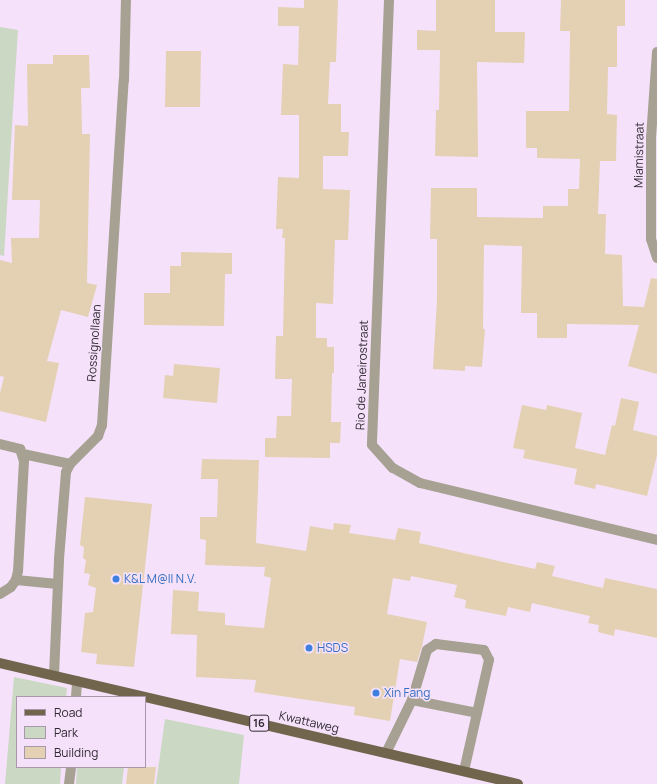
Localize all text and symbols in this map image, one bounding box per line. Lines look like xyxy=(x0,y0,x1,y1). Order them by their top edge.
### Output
street label: Miamistraat xyxy=(631,122,647,188)
street label: Rossignollaan xyxy=(84,304,104,382)
street label: Rio de Janeirostraat xyxy=(353,320,371,430)
place label: K&L M@ll N.V. xyxy=(124,572,197,586)
marker: K&L M@ll N.V. xyxy=(111,574,121,584)
place label: HSDS xyxy=(317,641,348,655)
marker: HSDS xyxy=(304,643,314,653)
place label: Xin Fang xyxy=(384,686,430,700)
marker: Xin Fang xyxy=(371,688,381,698)
legend xyxy=(16,696,146,768)
text: Road xyxy=(54,704,82,721)
street label: Kwattaweg xyxy=(278,708,340,736)
road number: 16 xyxy=(249,714,269,732)
text: Park xyxy=(54,724,78,741)
text: Building xyxy=(54,744,98,761)

